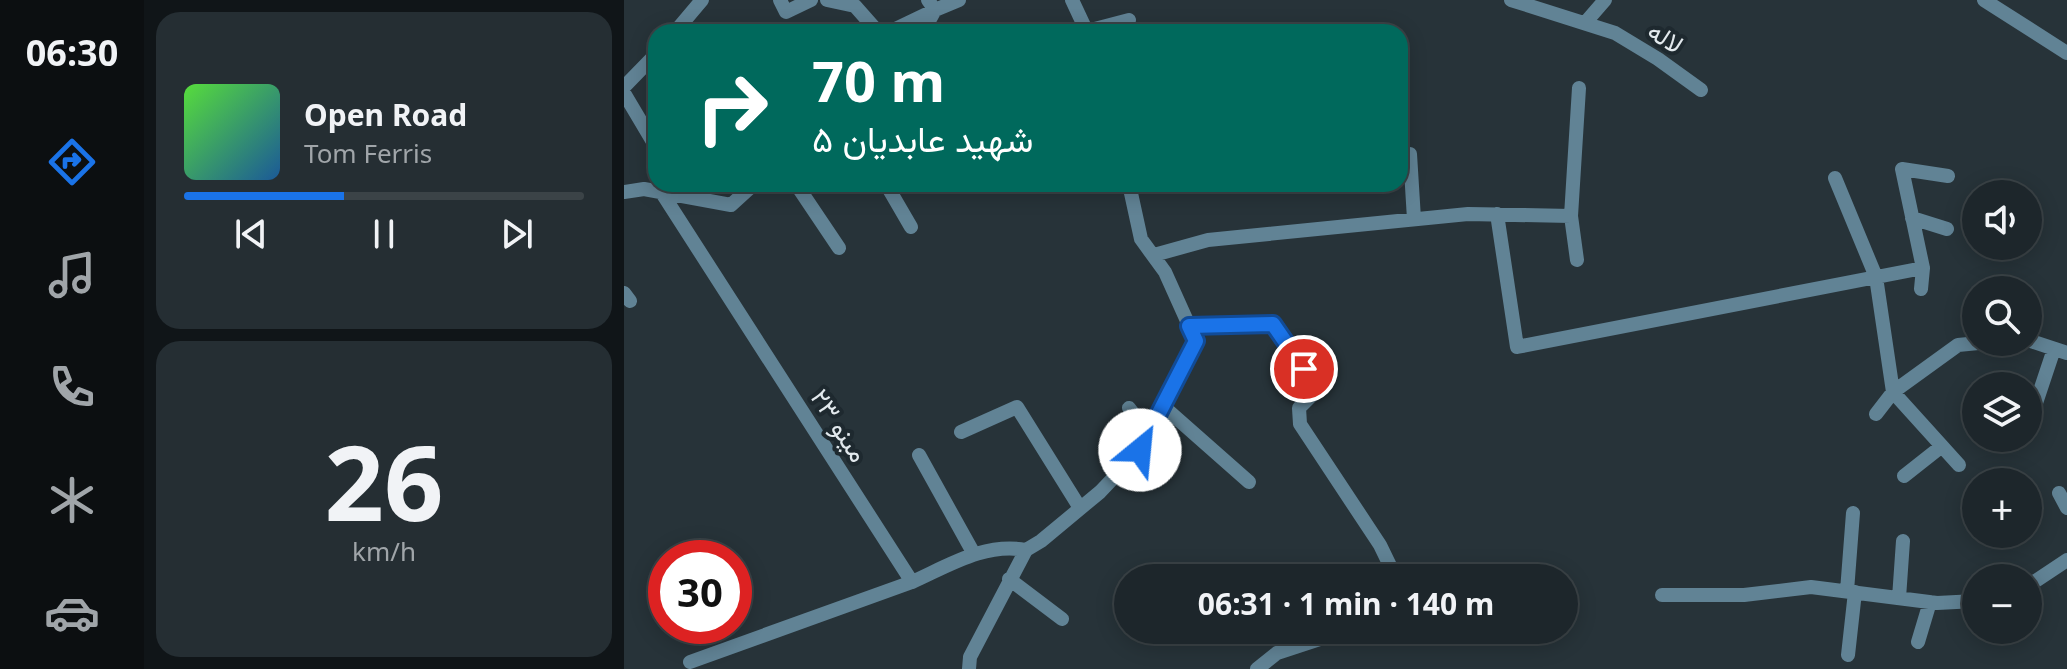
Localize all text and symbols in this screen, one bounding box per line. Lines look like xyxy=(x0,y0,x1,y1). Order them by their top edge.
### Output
street label: لاله xyxy=(1641,12,1691,62)
text: 06:30 xyxy=(26,28,118,77)
text: 70 m xyxy=(812,42,945,118)
icon: right xyxy=(680,56,784,160)
text: Open Road xyxy=(304,94,467,135)
text: شهید عابدیان ۵ xyxy=(812,114,1033,163)
icon: directions xyxy=(44,134,100,190)
text: Tom Ferris xyxy=(304,135,432,171)
map controls xyxy=(1962,180,2042,644)
button: sound xyxy=(1962,180,2042,260)
icon: previous xyxy=(229,212,273,256)
icon: pause xyxy=(362,212,406,256)
icon: next xyxy=(495,212,539,256)
icon: music xyxy=(44,247,100,303)
button: search xyxy=(1962,276,2042,356)
pin xyxy=(1270,335,1338,403)
icon: arrive xyxy=(1282,347,1326,391)
icon: phone xyxy=(44,359,100,415)
button: layers xyxy=(1962,372,2042,452)
street label: مینو ۲۳ xyxy=(803,381,877,469)
position arrow xyxy=(1098,408,1182,492)
text: 26 xyxy=(325,410,443,551)
button: + xyxy=(1962,468,2042,548)
icon: climate xyxy=(44,472,100,528)
text: km/h xyxy=(352,533,416,569)
speed limit sign: 30 xyxy=(648,540,752,644)
button: − xyxy=(1962,564,2042,644)
text: 06:31 · 1 min · 140 m xyxy=(1198,583,1494,624)
icon: car xyxy=(44,585,100,641)

